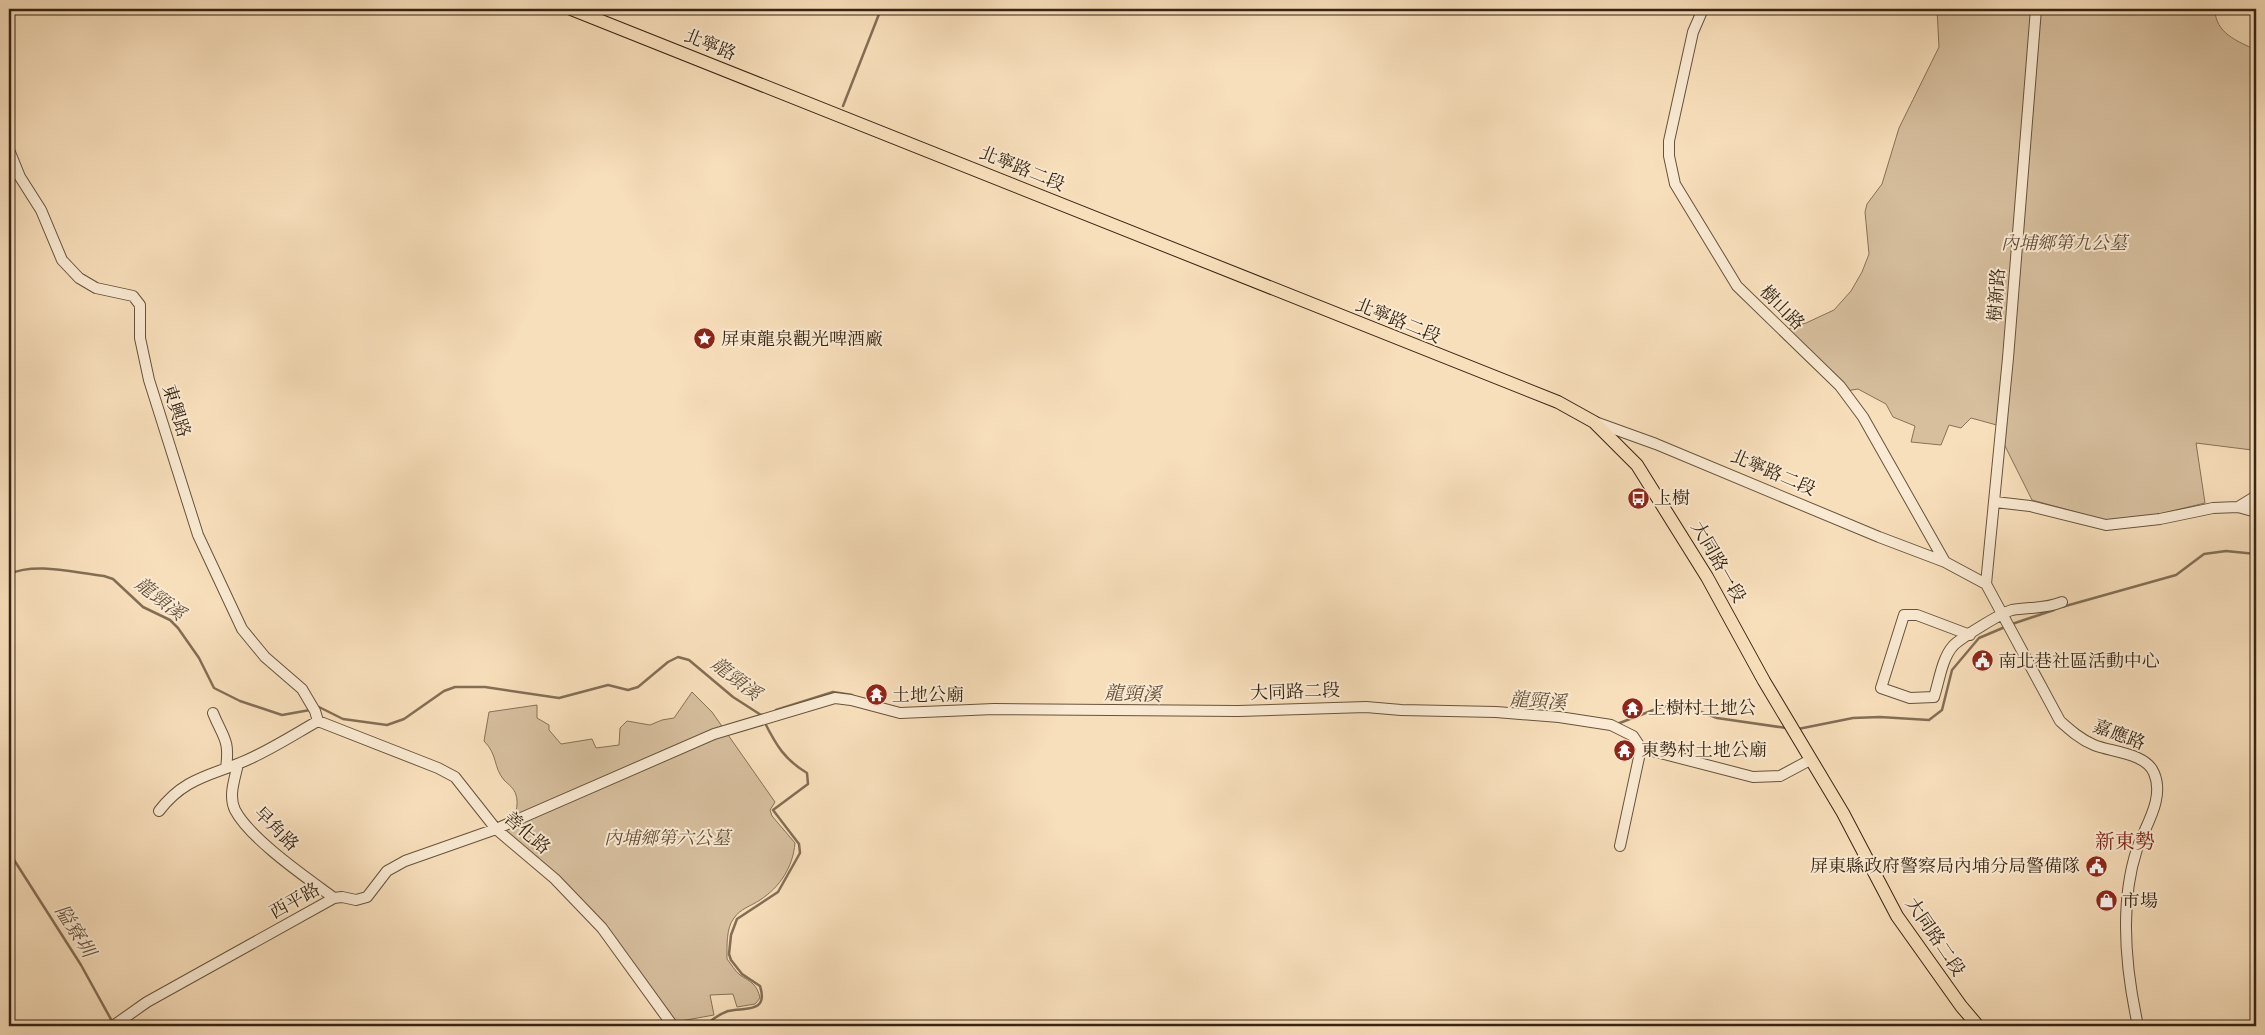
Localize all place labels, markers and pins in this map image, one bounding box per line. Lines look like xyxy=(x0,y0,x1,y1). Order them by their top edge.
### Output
place icon: 屏東龍泉觀光啤酒廠 xyxy=(693,327,717,351)
place label: 屏東龍泉觀光啤酒廠 xyxy=(721,329,883,350)
bus stop icon: 上樹 xyxy=(1626,486,1650,510)
place label: 上樹 xyxy=(1654,488,1690,509)
public building icon: 南北巷社區活動中心 xyxy=(1970,649,1994,673)
place label: 南北巷社區活動中心 xyxy=(1998,651,2160,672)
temple icon: 土地公廟 xyxy=(864,683,888,707)
place label: 土地公廟 xyxy=(892,685,964,706)
temple icon: 上樹村土地公 xyxy=(1620,696,1644,720)
place label: 上樹村土地公 xyxy=(1648,698,1756,719)
temple icon: 東勢村土地公廟 xyxy=(1613,738,1637,762)
place label: 東勢村土地公廟 xyxy=(1641,740,1767,761)
public building icon: 屏東縣政府警察局內埔分局警備隊 xyxy=(2084,854,2108,878)
place label: 屏東縣政府警察局內埔分局警備隊 xyxy=(1810,856,2080,877)
shop icon: 市場 xyxy=(2094,889,2118,913)
place label: 市場 xyxy=(2122,891,2158,912)

